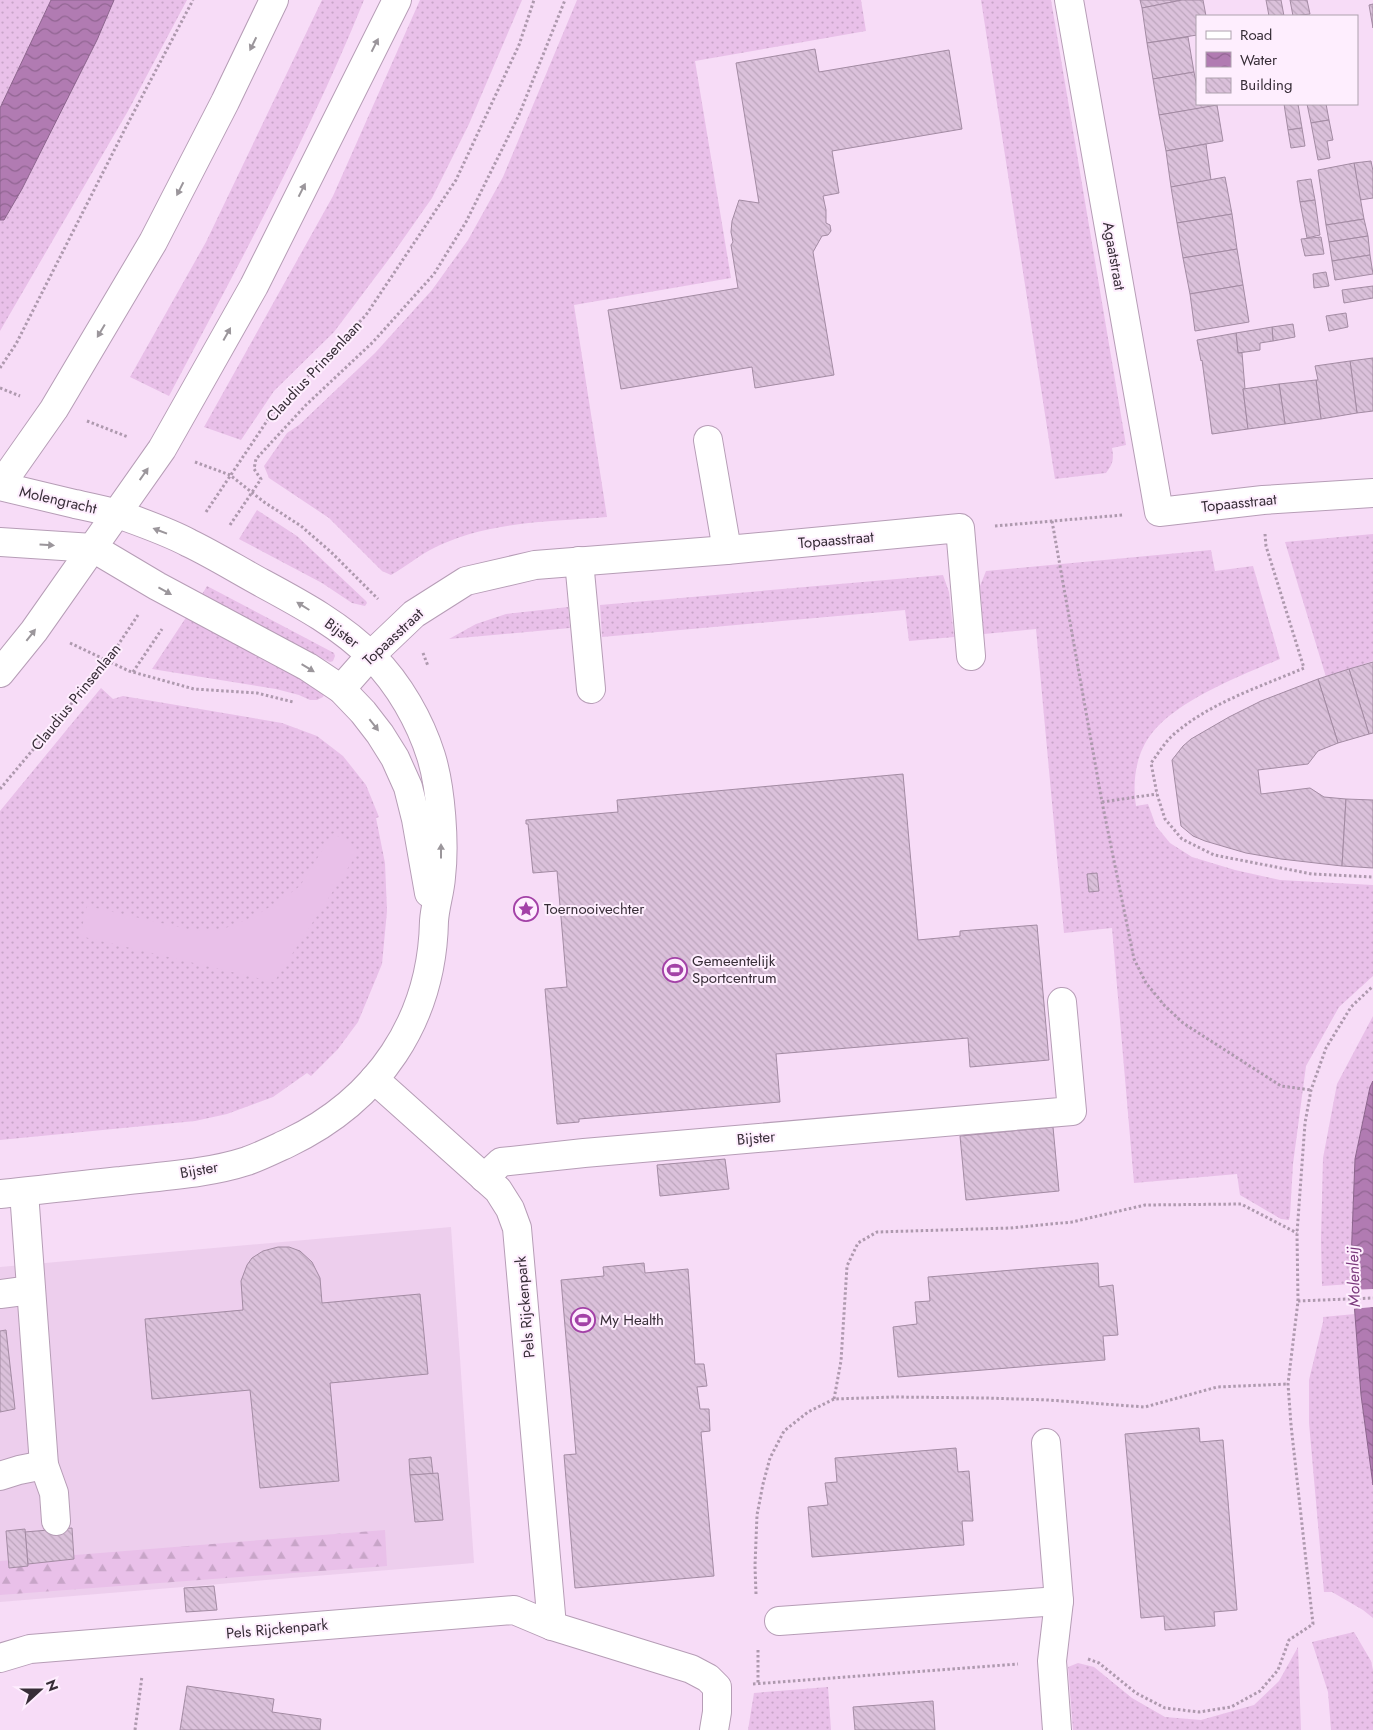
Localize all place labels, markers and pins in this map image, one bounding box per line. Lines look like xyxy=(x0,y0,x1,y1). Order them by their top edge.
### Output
place icon: Toernooivechter xyxy=(513,896,539,922)
place label: Toernooivechter xyxy=(544,898,645,920)
place label: Gemeentelijk Sportcentrum xyxy=(692,950,777,989)
sports icon: Gemeentelijk Sportcentrum xyxy=(662,957,688,983)
sports icon: My Health xyxy=(570,1307,596,1333)
place label: My Health xyxy=(600,1309,664,1331)

